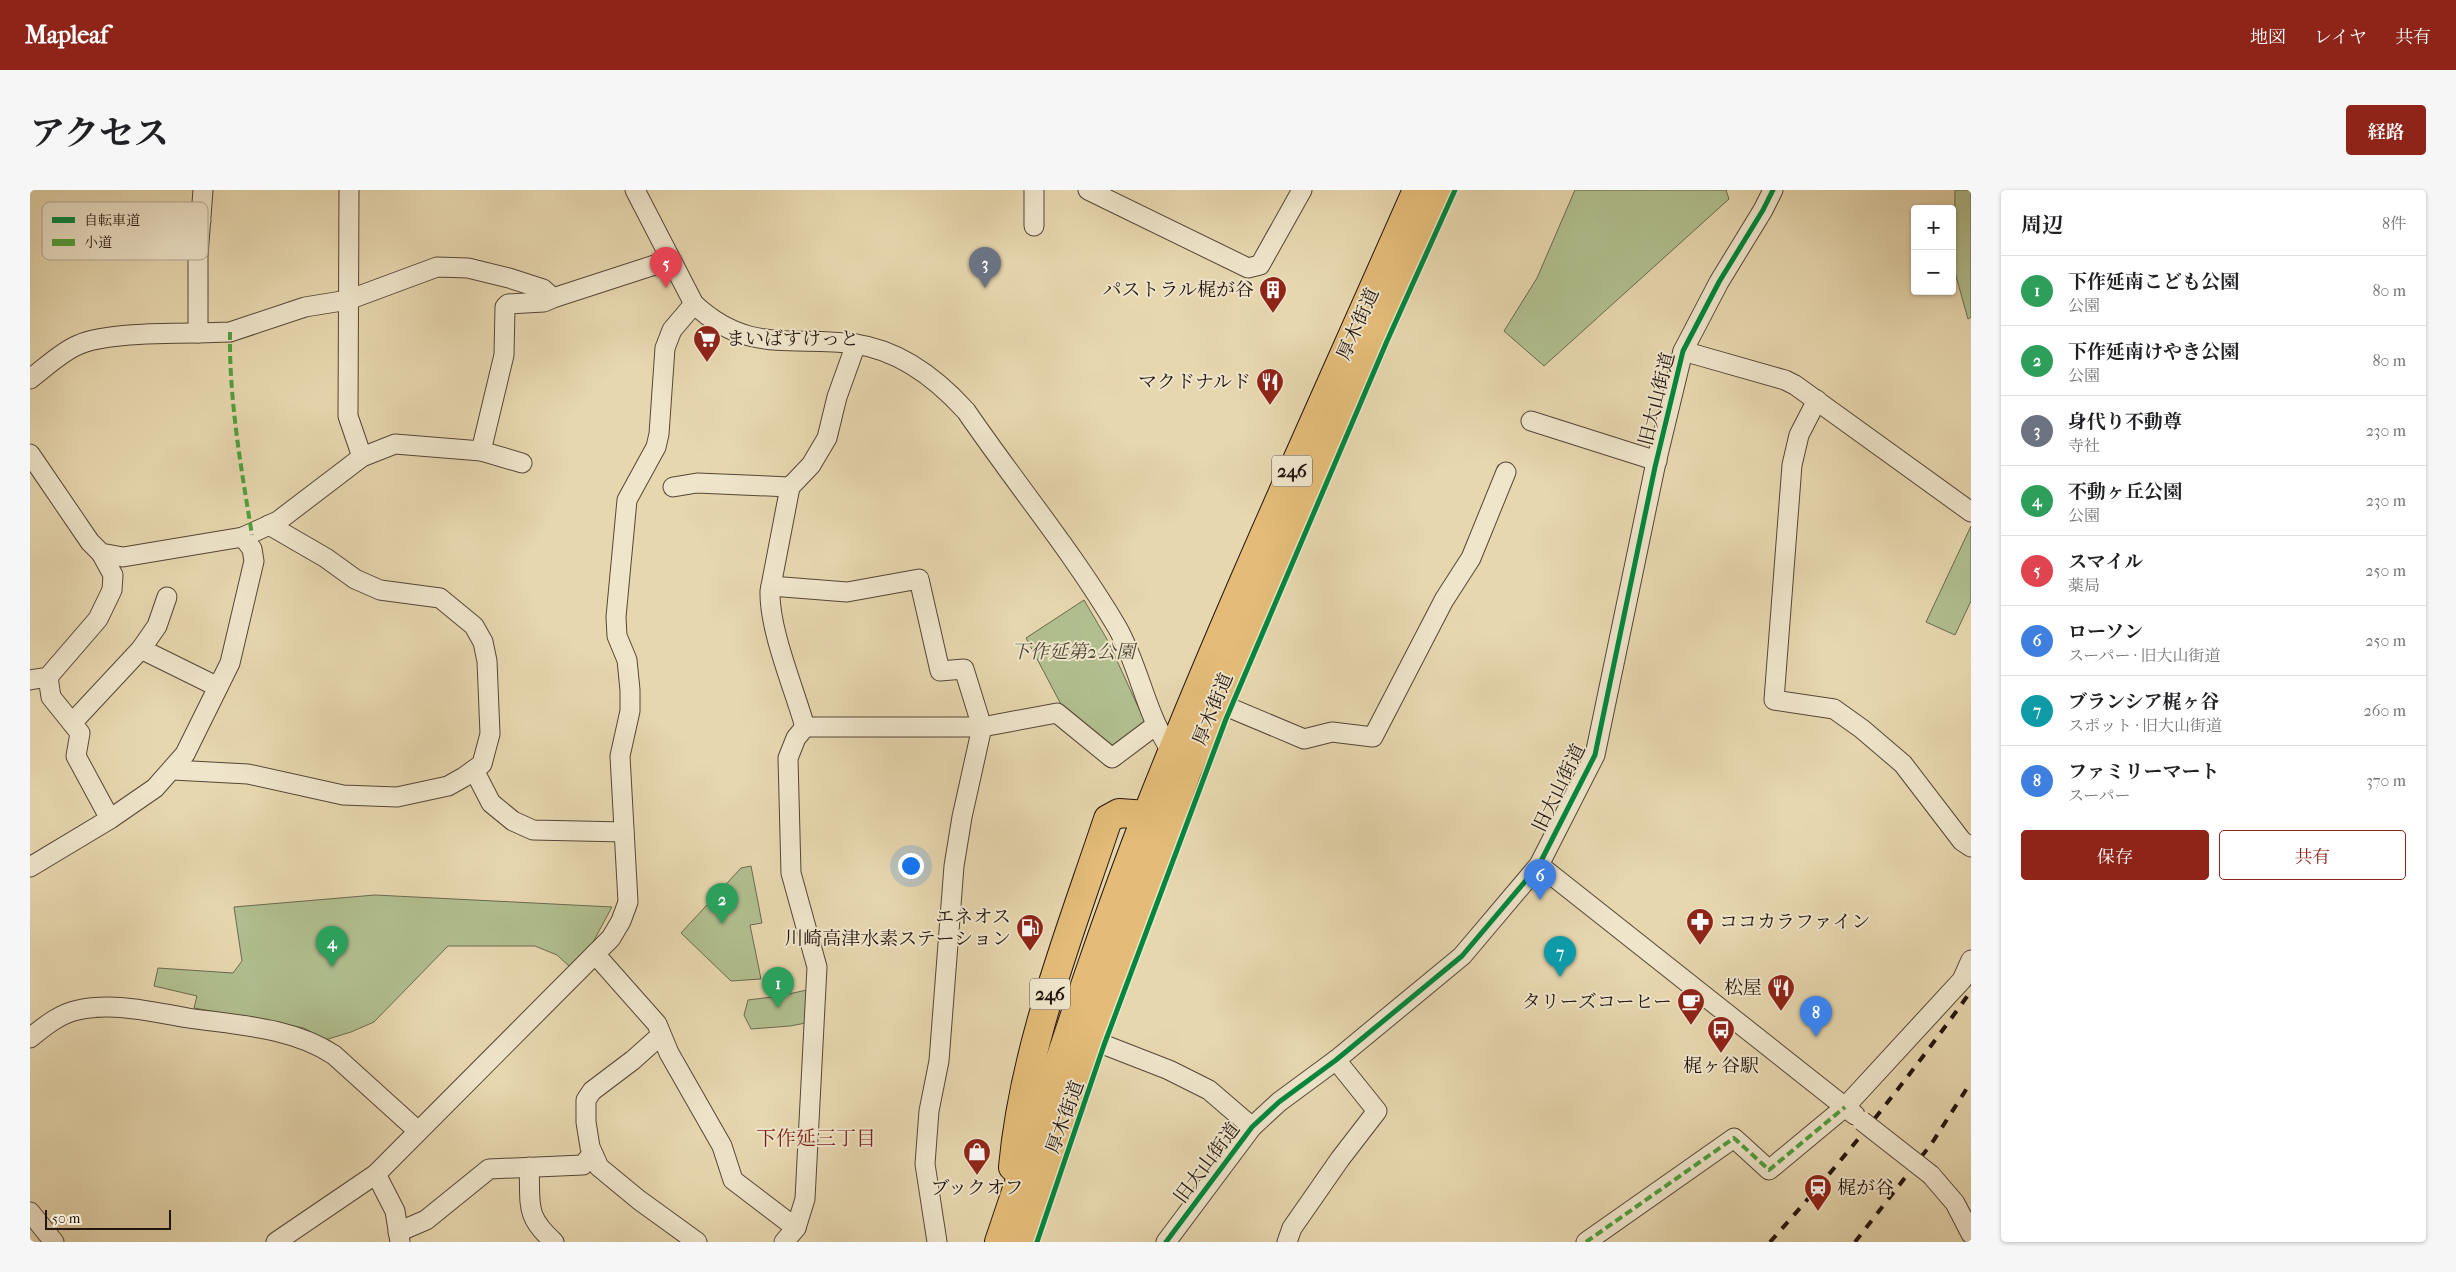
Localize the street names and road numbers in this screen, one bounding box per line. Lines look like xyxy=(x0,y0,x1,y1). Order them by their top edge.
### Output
street label: 厚木街道 xyxy=(1332,285,1384,363)
street label: 旧大山街道 xyxy=(1635,350,1679,448)
road number: 246 xyxy=(1272,456,1312,486)
street label: 厚木街道 xyxy=(1189,670,1237,748)
street label: 旧大山街道 xyxy=(1528,740,1590,836)
road number: 246 xyxy=(1030,979,1070,1010)
street label: 厚木街道 xyxy=(1042,1078,1088,1156)
street label: 旧大山街道 xyxy=(1170,1118,1244,1208)

